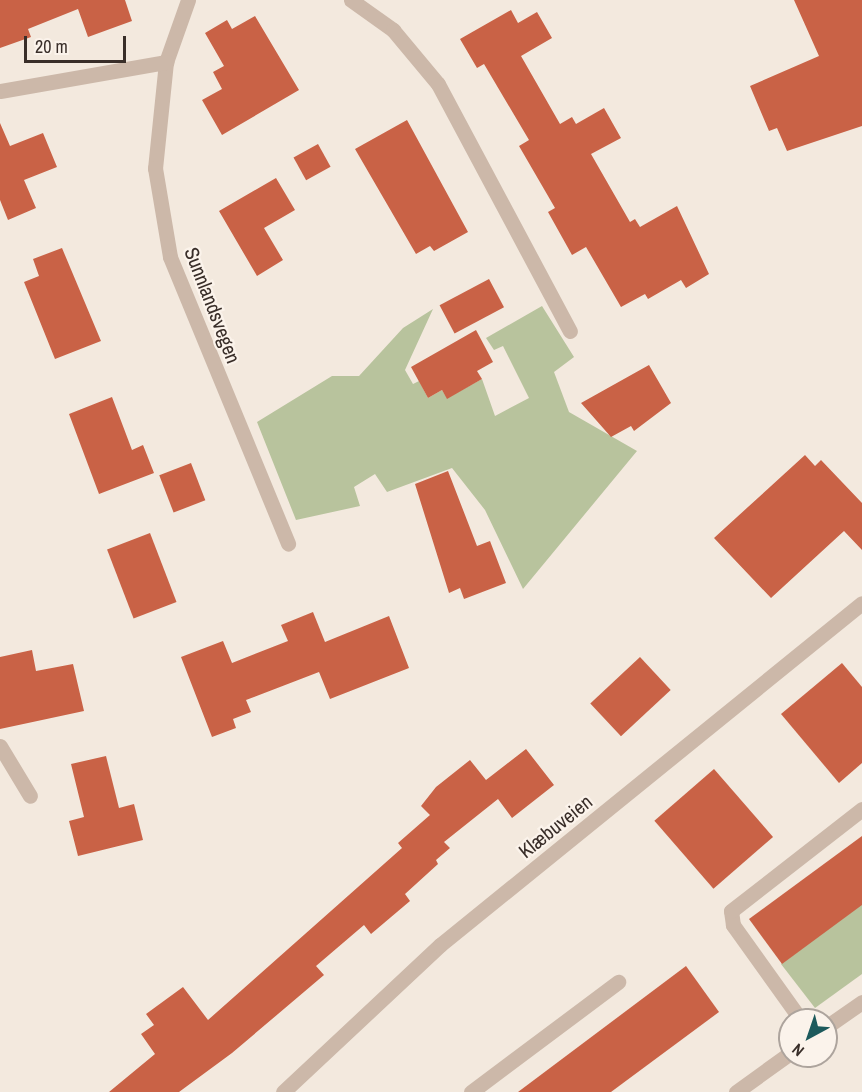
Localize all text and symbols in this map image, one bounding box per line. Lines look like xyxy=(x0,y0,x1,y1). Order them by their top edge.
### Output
scale bar xyxy=(27,24,129,62)
text: 20 m xyxy=(35,34,68,59)
street label: Sunnlandsvegen xyxy=(180,244,246,366)
street label: Klæbuveien xyxy=(513,789,597,863)
north arrow xyxy=(778,1008,838,1068)
text: N xyxy=(787,1039,808,1062)

